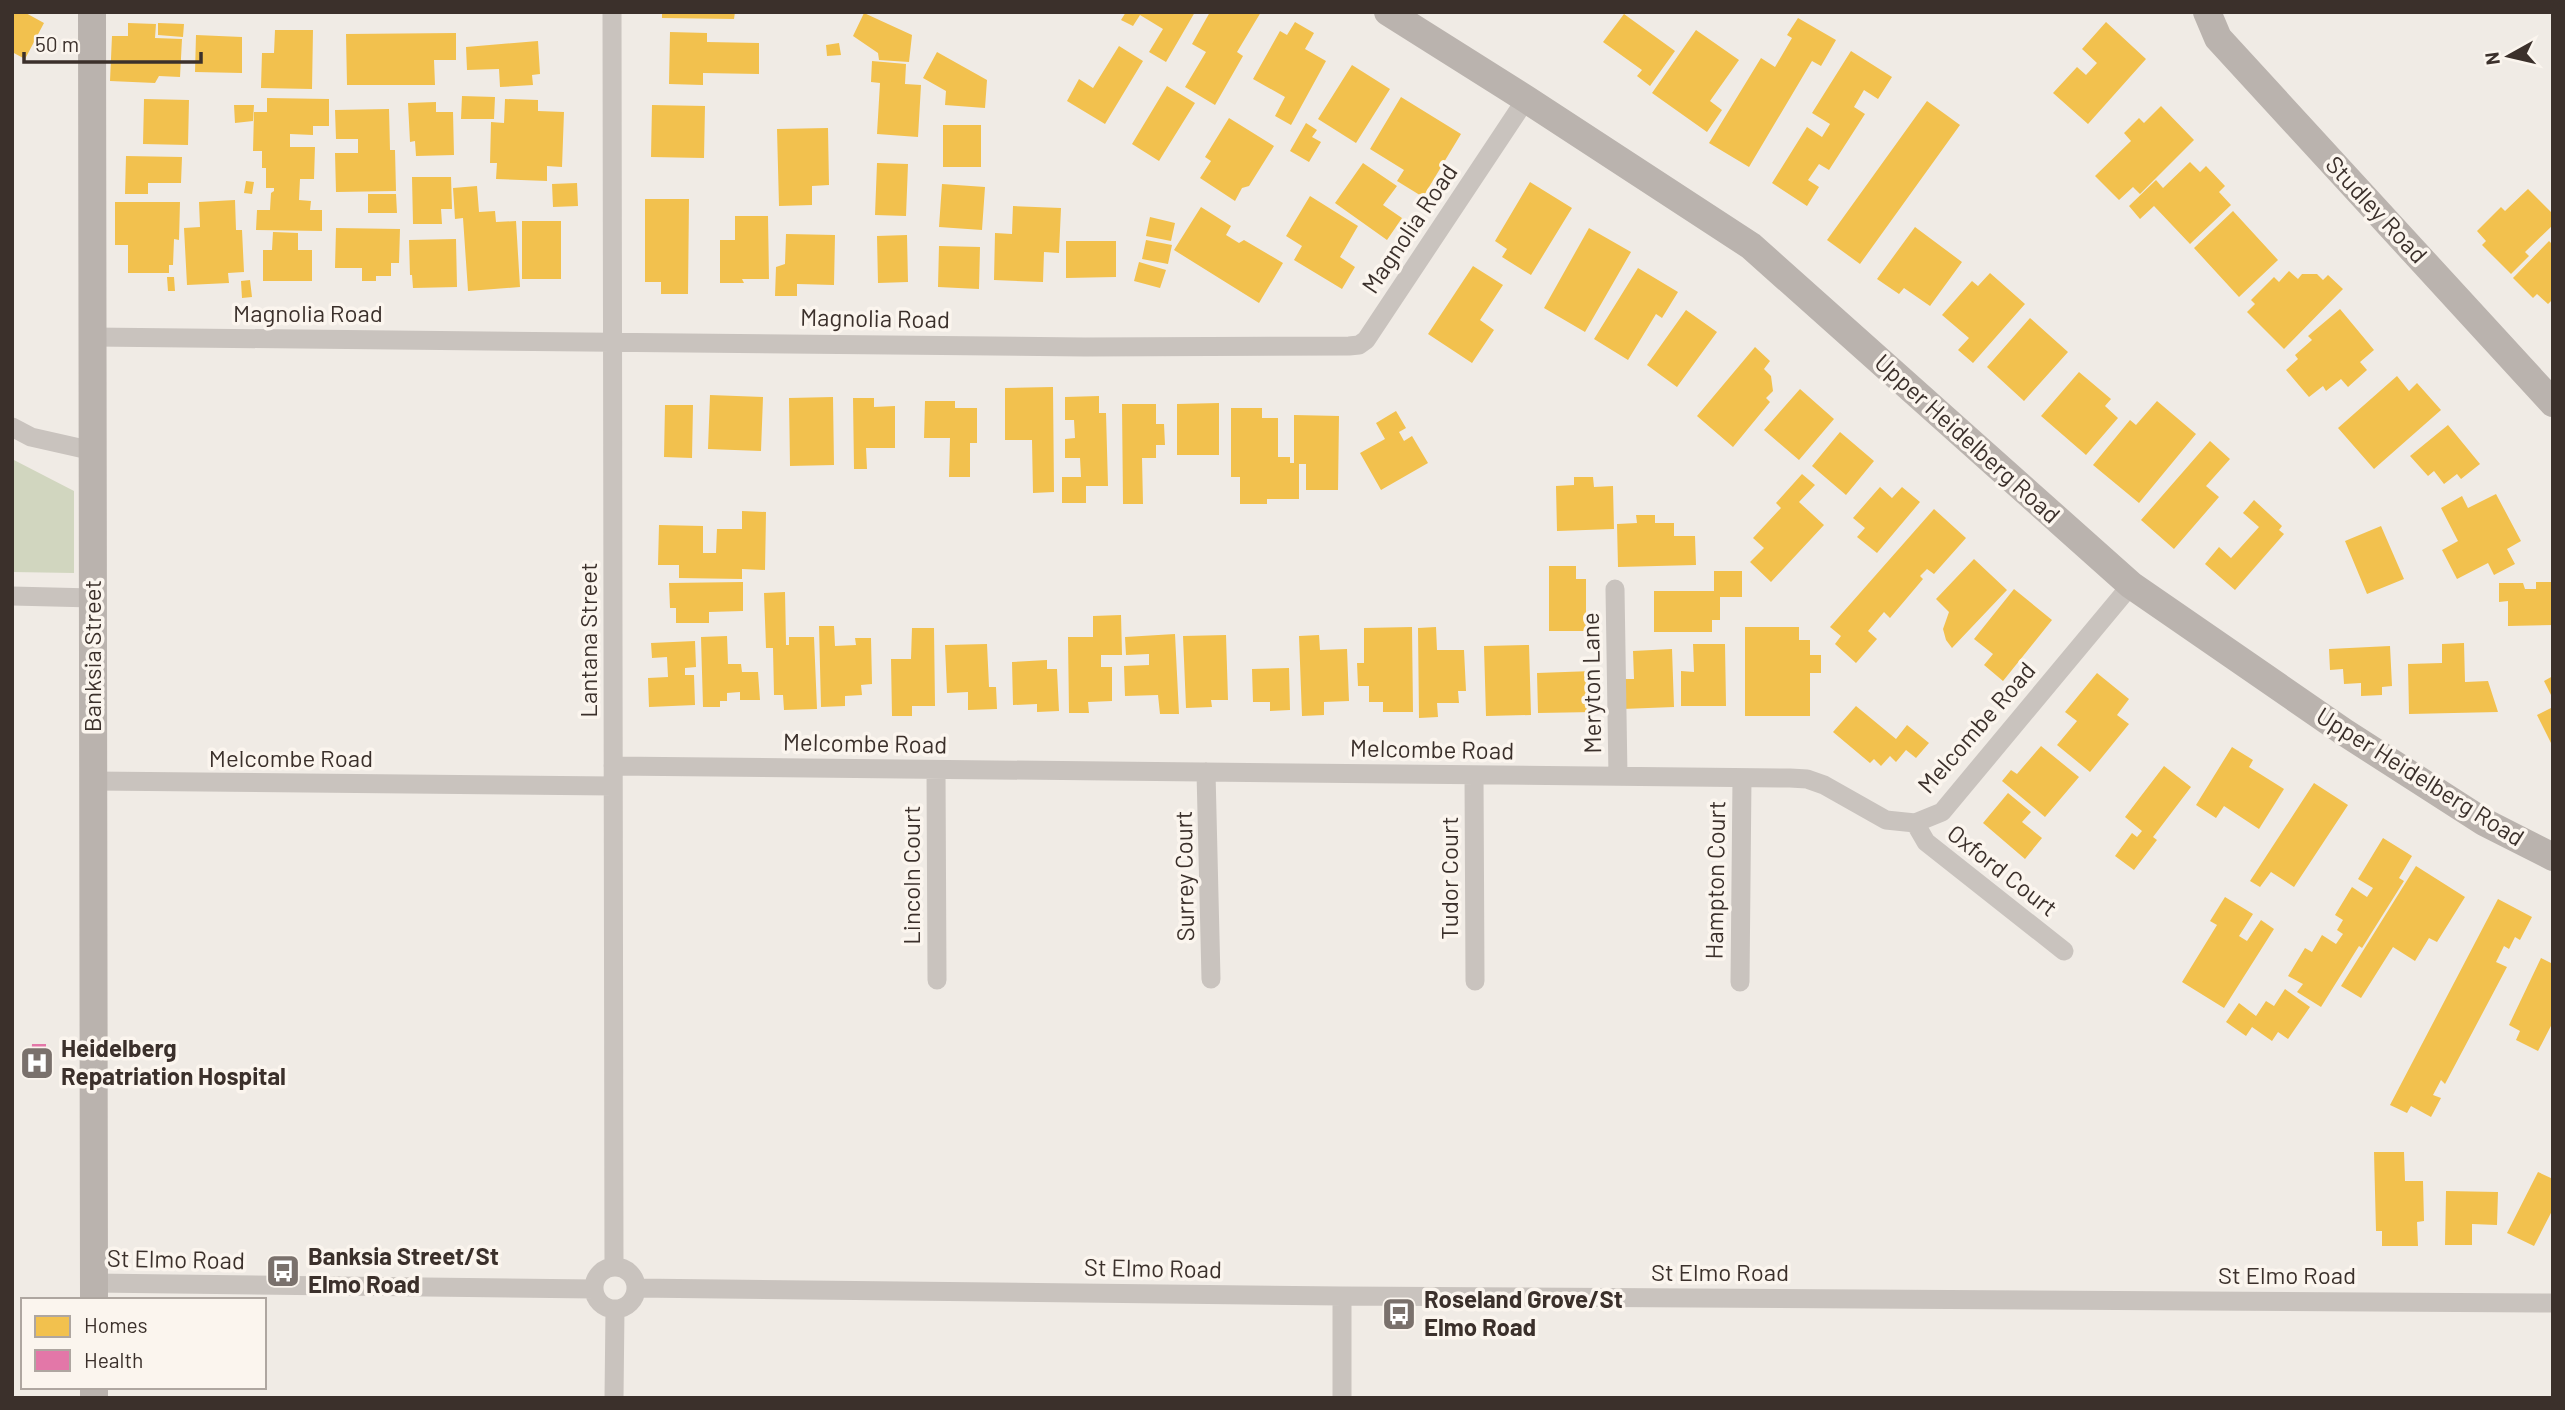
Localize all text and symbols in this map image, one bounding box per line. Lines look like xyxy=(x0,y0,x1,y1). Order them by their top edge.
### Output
scale bar xyxy=(24,21,201,65)
north arrow xyxy=(2474,21,2544,91)
text: 50 m xyxy=(35,31,79,56)
text: N xyxy=(2479,51,2504,66)
street label: Studley Road xyxy=(2320,149,2434,268)
street label: Magnolia Road xyxy=(1355,158,1463,298)
street label: Magnolia Road xyxy=(233,298,383,327)
street label: Magnolia Road xyxy=(800,302,950,333)
street label: Upper Heidelberg Road xyxy=(1869,347,2067,529)
street label: Lantana Street xyxy=(573,562,602,718)
street label: Banksia Street xyxy=(77,580,106,732)
street label: Meryton Lane xyxy=(1575,612,1606,754)
street label: Melcombe Road xyxy=(1911,655,2041,799)
street label: Upper Heidelberg Road xyxy=(2312,700,2530,851)
street label: Melcombe Road xyxy=(783,727,947,758)
street label: Melcombe Road xyxy=(1350,733,1514,764)
street label: Melcombe Road xyxy=(209,743,373,772)
street label: Hampton Court xyxy=(1699,800,1730,959)
street label: Lincoln Court xyxy=(896,805,925,945)
street label: Surrey Court xyxy=(1168,810,1199,942)
street label: Tudor Court xyxy=(1434,816,1463,940)
street label: Oxford Court xyxy=(1942,818,2064,922)
place label: Heidelberg Repatriation Hospital xyxy=(61,1033,286,1090)
hospital icon: Heidelberg Repatriation Hospital xyxy=(18,1044,56,1082)
place label: Banksia Street/St Elmo Road xyxy=(308,1241,499,1298)
street label: St Elmo Road xyxy=(107,1243,245,1274)
bus stop icon: Banksia Street/St Elmo Road xyxy=(264,1252,302,1290)
street label: St Elmo Road xyxy=(1084,1252,1222,1283)
street label: St Elmo Road xyxy=(1651,1257,1789,1286)
street label: St Elmo Road xyxy=(2218,1260,2356,1289)
place label: Roseland Grove/St Elmo Road xyxy=(1424,1284,1623,1341)
bus stop icon: Roseland Grove/St Elmo Road xyxy=(1380,1295,1418,1333)
legend xyxy=(21,1298,266,1389)
text: Homes xyxy=(84,1312,148,1337)
text: Health xyxy=(84,1347,143,1372)

